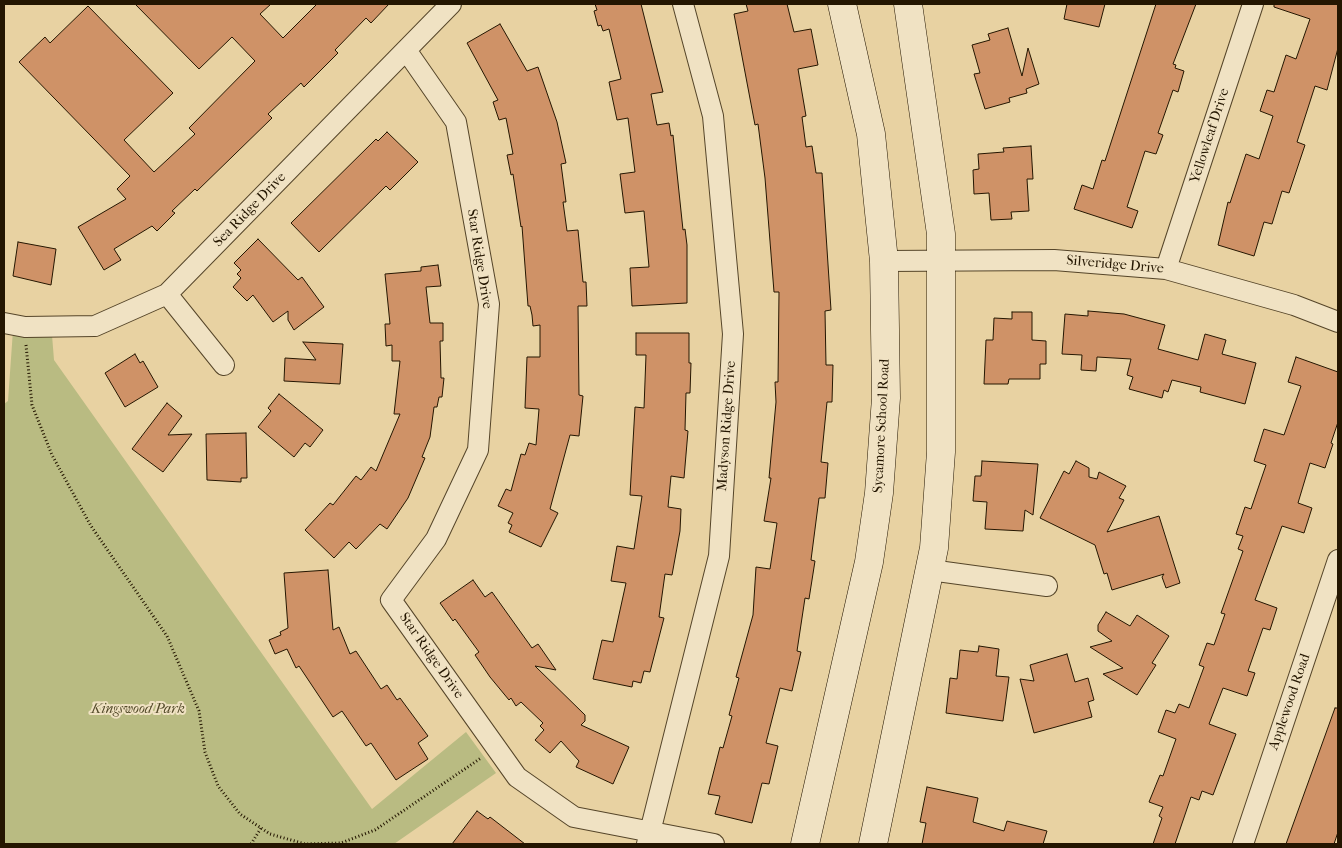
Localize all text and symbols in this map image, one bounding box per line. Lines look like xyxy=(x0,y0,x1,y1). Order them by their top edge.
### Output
street label: Yellowleaf Drive xyxy=(1187,86,1233,186)
street label: Sea Ridge Drive xyxy=(210,169,290,251)
street label: Star Ridge Drive xyxy=(463,208,495,310)
street label: Silveridge Drive xyxy=(1066,252,1164,278)
street label: Sycamore School Road xyxy=(870,358,894,494)
street label: Madyson Ridge Drive xyxy=(714,360,740,492)
street label: Star Ridge Drive xyxy=(395,610,467,702)
street label: Applewood Road xyxy=(1266,652,1314,752)
park label: Kingswood Park xyxy=(91,702,185,718)

